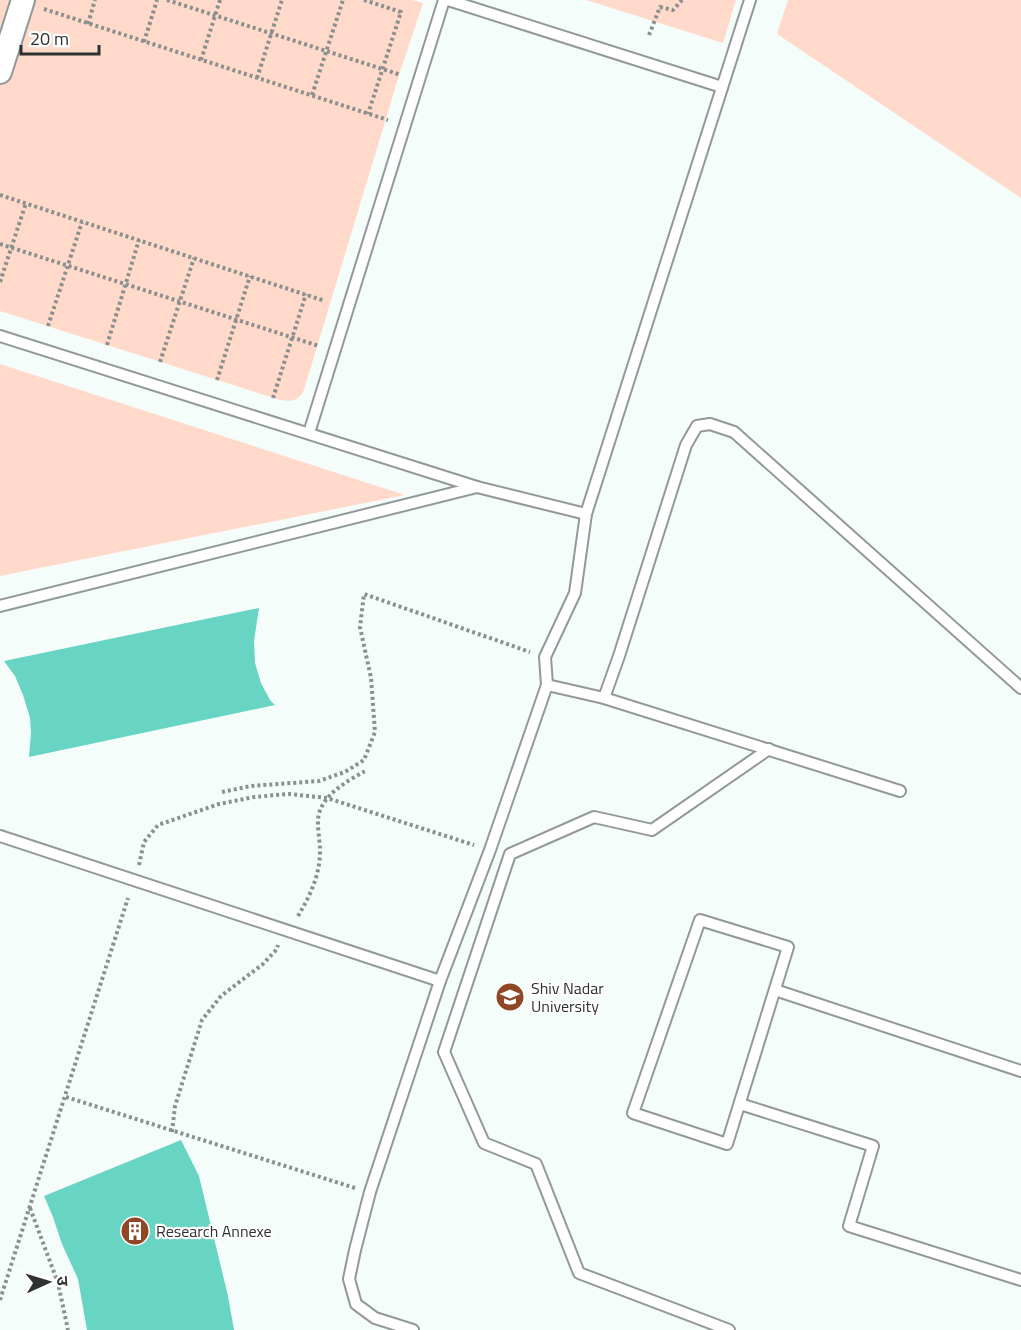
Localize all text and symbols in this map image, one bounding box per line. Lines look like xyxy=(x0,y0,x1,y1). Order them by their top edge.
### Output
scale bar xyxy=(21,18,99,56)
text: 20 m xyxy=(30,25,69,52)
place label: Shiv Nadar University xyxy=(531,976,604,1018)
school or university icon: Shiv Nadar University xyxy=(494,981,526,1013)
building icon: Research Annexe xyxy=(119,1215,151,1247)
place label: Research Annexe xyxy=(156,1219,272,1243)
north arrow xyxy=(18,1252,78,1312)
text: उ xyxy=(51,1275,75,1287)

